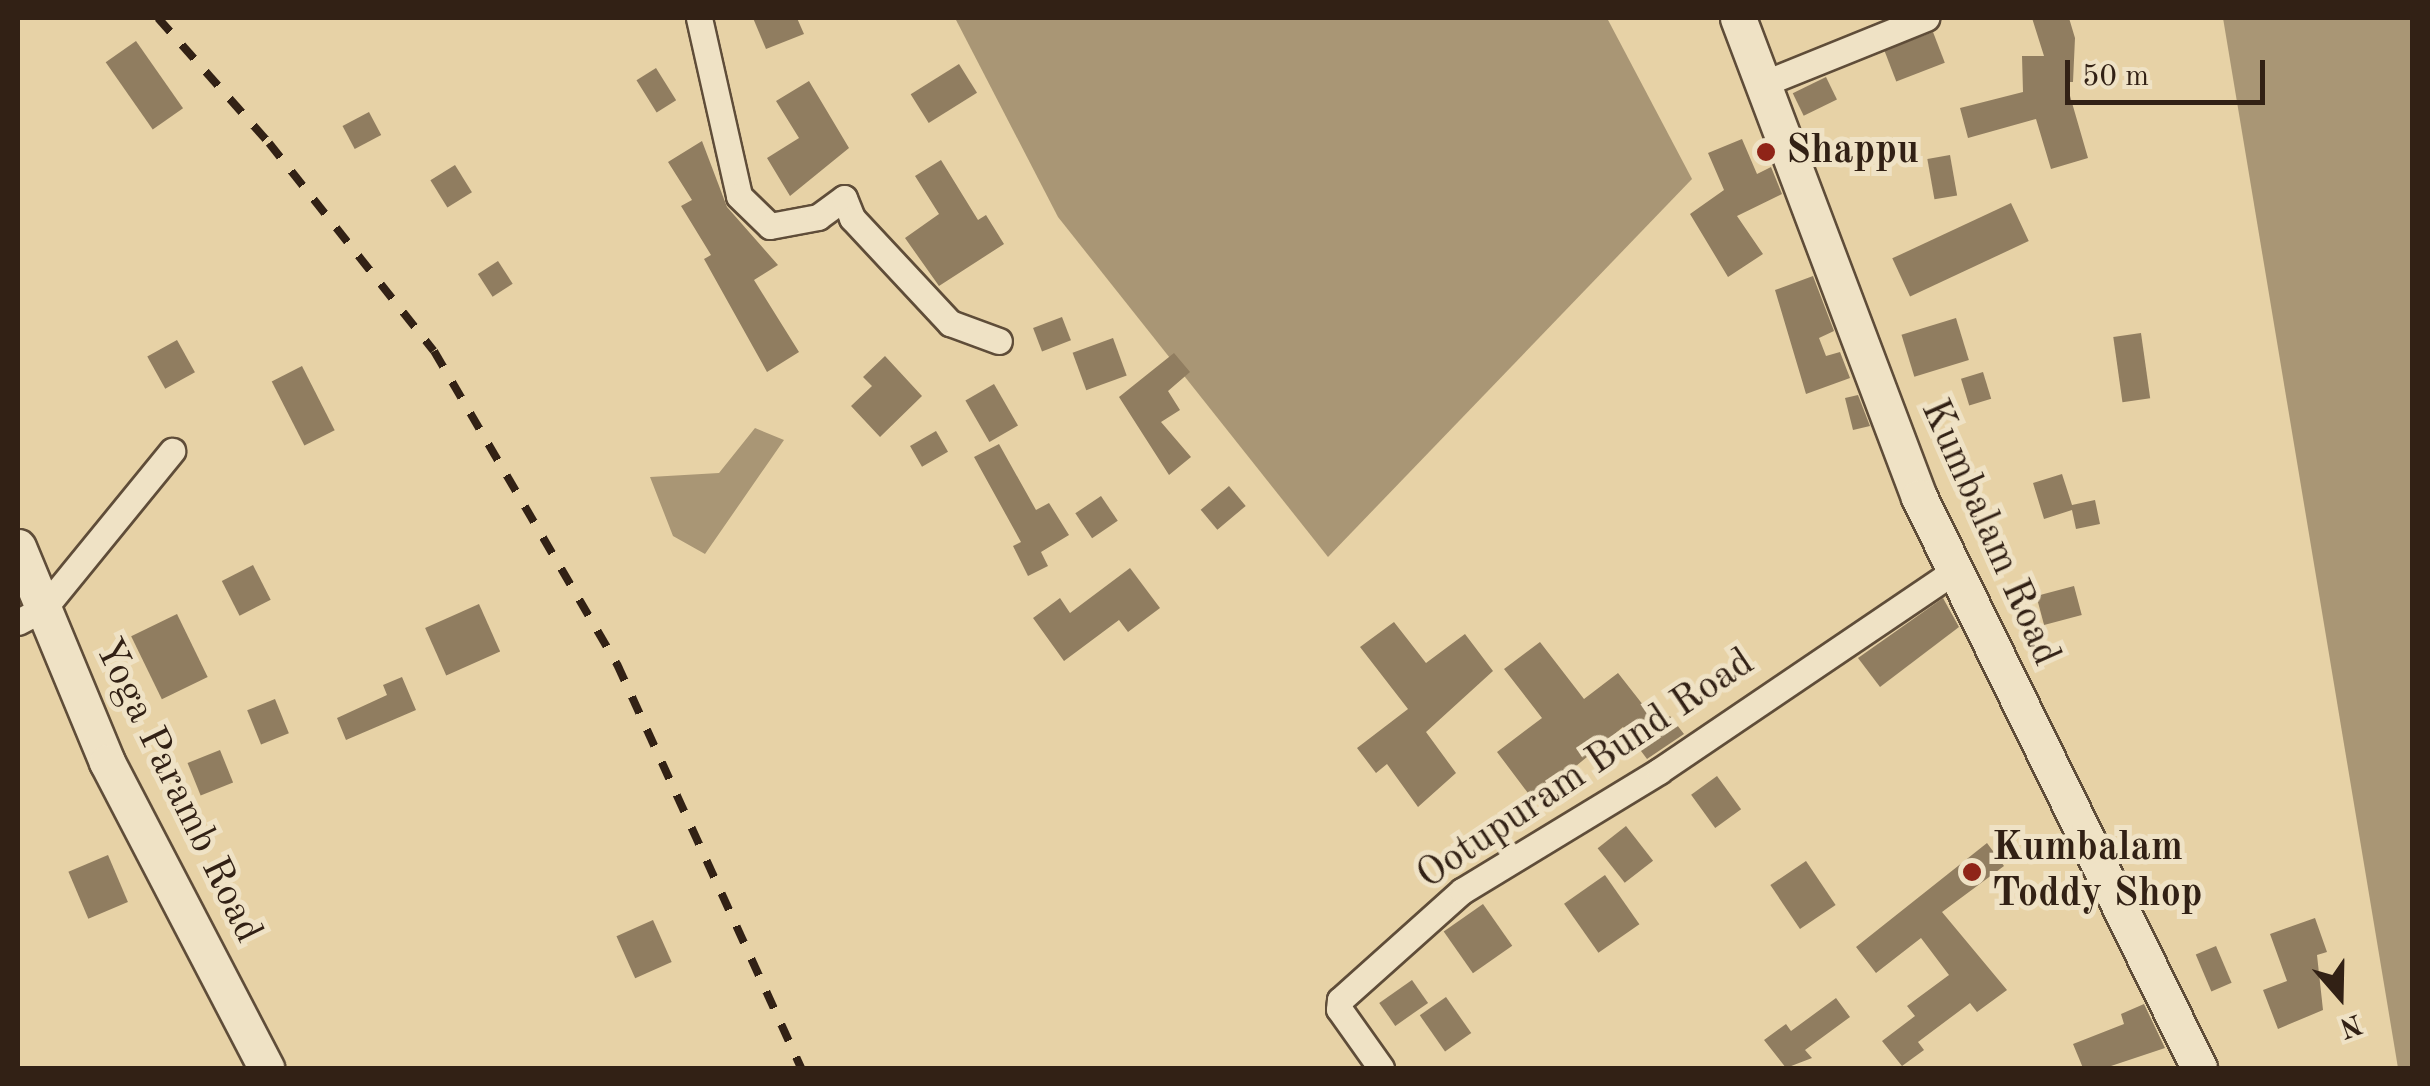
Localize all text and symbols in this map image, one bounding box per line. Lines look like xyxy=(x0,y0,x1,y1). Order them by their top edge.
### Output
scale bar xyxy=(2070,40,2270,102)
text: 50 m xyxy=(2082,62,2149,92)
place label: Shappu xyxy=(1786,128,1919,176)
marker: Shappu xyxy=(1755,141,1777,163)
street label: Kumbalam Road xyxy=(1909,392,2069,674)
street label: Yoga Paramb Road xyxy=(83,631,271,951)
street label: Ootupuram Bund Road xyxy=(1408,639,1764,901)
place label: Kumbalam Toddy Shop xyxy=(1992,825,2203,919)
marker: Kumbalam Toddy Shop xyxy=(1961,861,1983,883)
north arrow xyxy=(2290,946,2390,1046)
text: N xyxy=(2335,1007,2365,1041)

